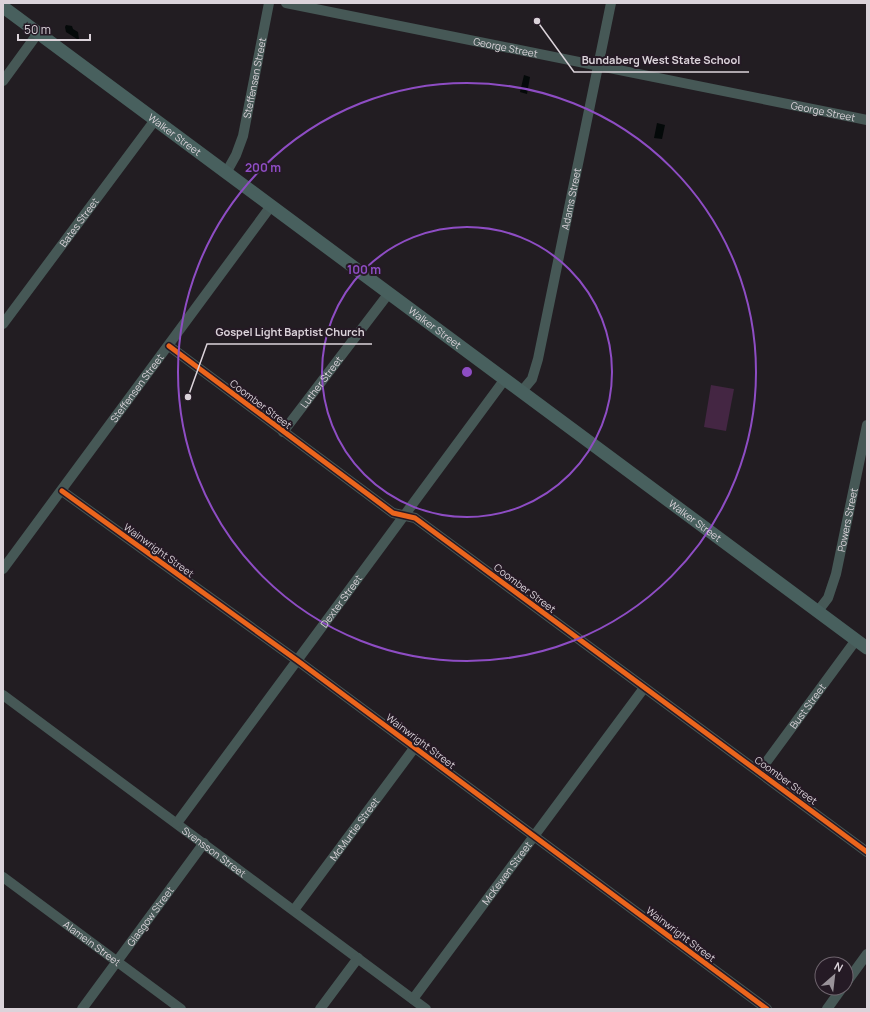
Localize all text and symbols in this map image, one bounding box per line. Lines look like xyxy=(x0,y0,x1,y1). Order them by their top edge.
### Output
scale bar xyxy=(18,16,90,42)
text: 50 m xyxy=(24,21,51,38)
street label: George Street xyxy=(472,34,539,61)
street label: Steffensen Street xyxy=(240,36,269,120)
callout: Bundaberg West State School xyxy=(574,49,749,72)
text: Bundaberg West State School xyxy=(582,52,740,67)
street label: George Street xyxy=(790,98,857,125)
street label: Walker Street xyxy=(146,110,204,159)
text: 200 m xyxy=(245,159,281,176)
street label: Adams Street xyxy=(558,167,584,231)
street label: Bates Street xyxy=(56,195,102,250)
text: 100 m xyxy=(347,261,381,278)
street label: Walker Street xyxy=(406,303,464,352)
callout: Gospel Light Baptist Church xyxy=(207,321,372,344)
text: Gospel Light Baptist Church xyxy=(215,324,365,339)
street label: Steffensen Street xyxy=(107,351,167,425)
street label: Luther Street xyxy=(297,353,346,411)
centre of rings xyxy=(460,365,474,379)
street label: Coomber Street xyxy=(227,376,295,432)
street label: Powers Street xyxy=(834,487,861,553)
street label: Walker Street xyxy=(666,496,725,545)
street label: Wainwright Street xyxy=(121,520,197,580)
street label: Coomber Street xyxy=(491,560,559,616)
street label: Dexter Street xyxy=(317,572,365,630)
street label: Bust Street xyxy=(786,680,829,731)
street label: Wainwright Street xyxy=(383,710,459,772)
street label: Coomber Street xyxy=(752,753,820,807)
street label: McMurtie Street xyxy=(326,794,382,863)
street label: Svensson Street xyxy=(179,823,249,880)
street label: McKewen Street xyxy=(478,838,535,908)
street label: Glasgow Street xyxy=(123,884,177,949)
street label: Wainwright Street xyxy=(643,903,719,965)
street label: Alamein Street xyxy=(61,917,124,969)
north arrow xyxy=(814,956,854,996)
text: N xyxy=(832,958,846,975)

